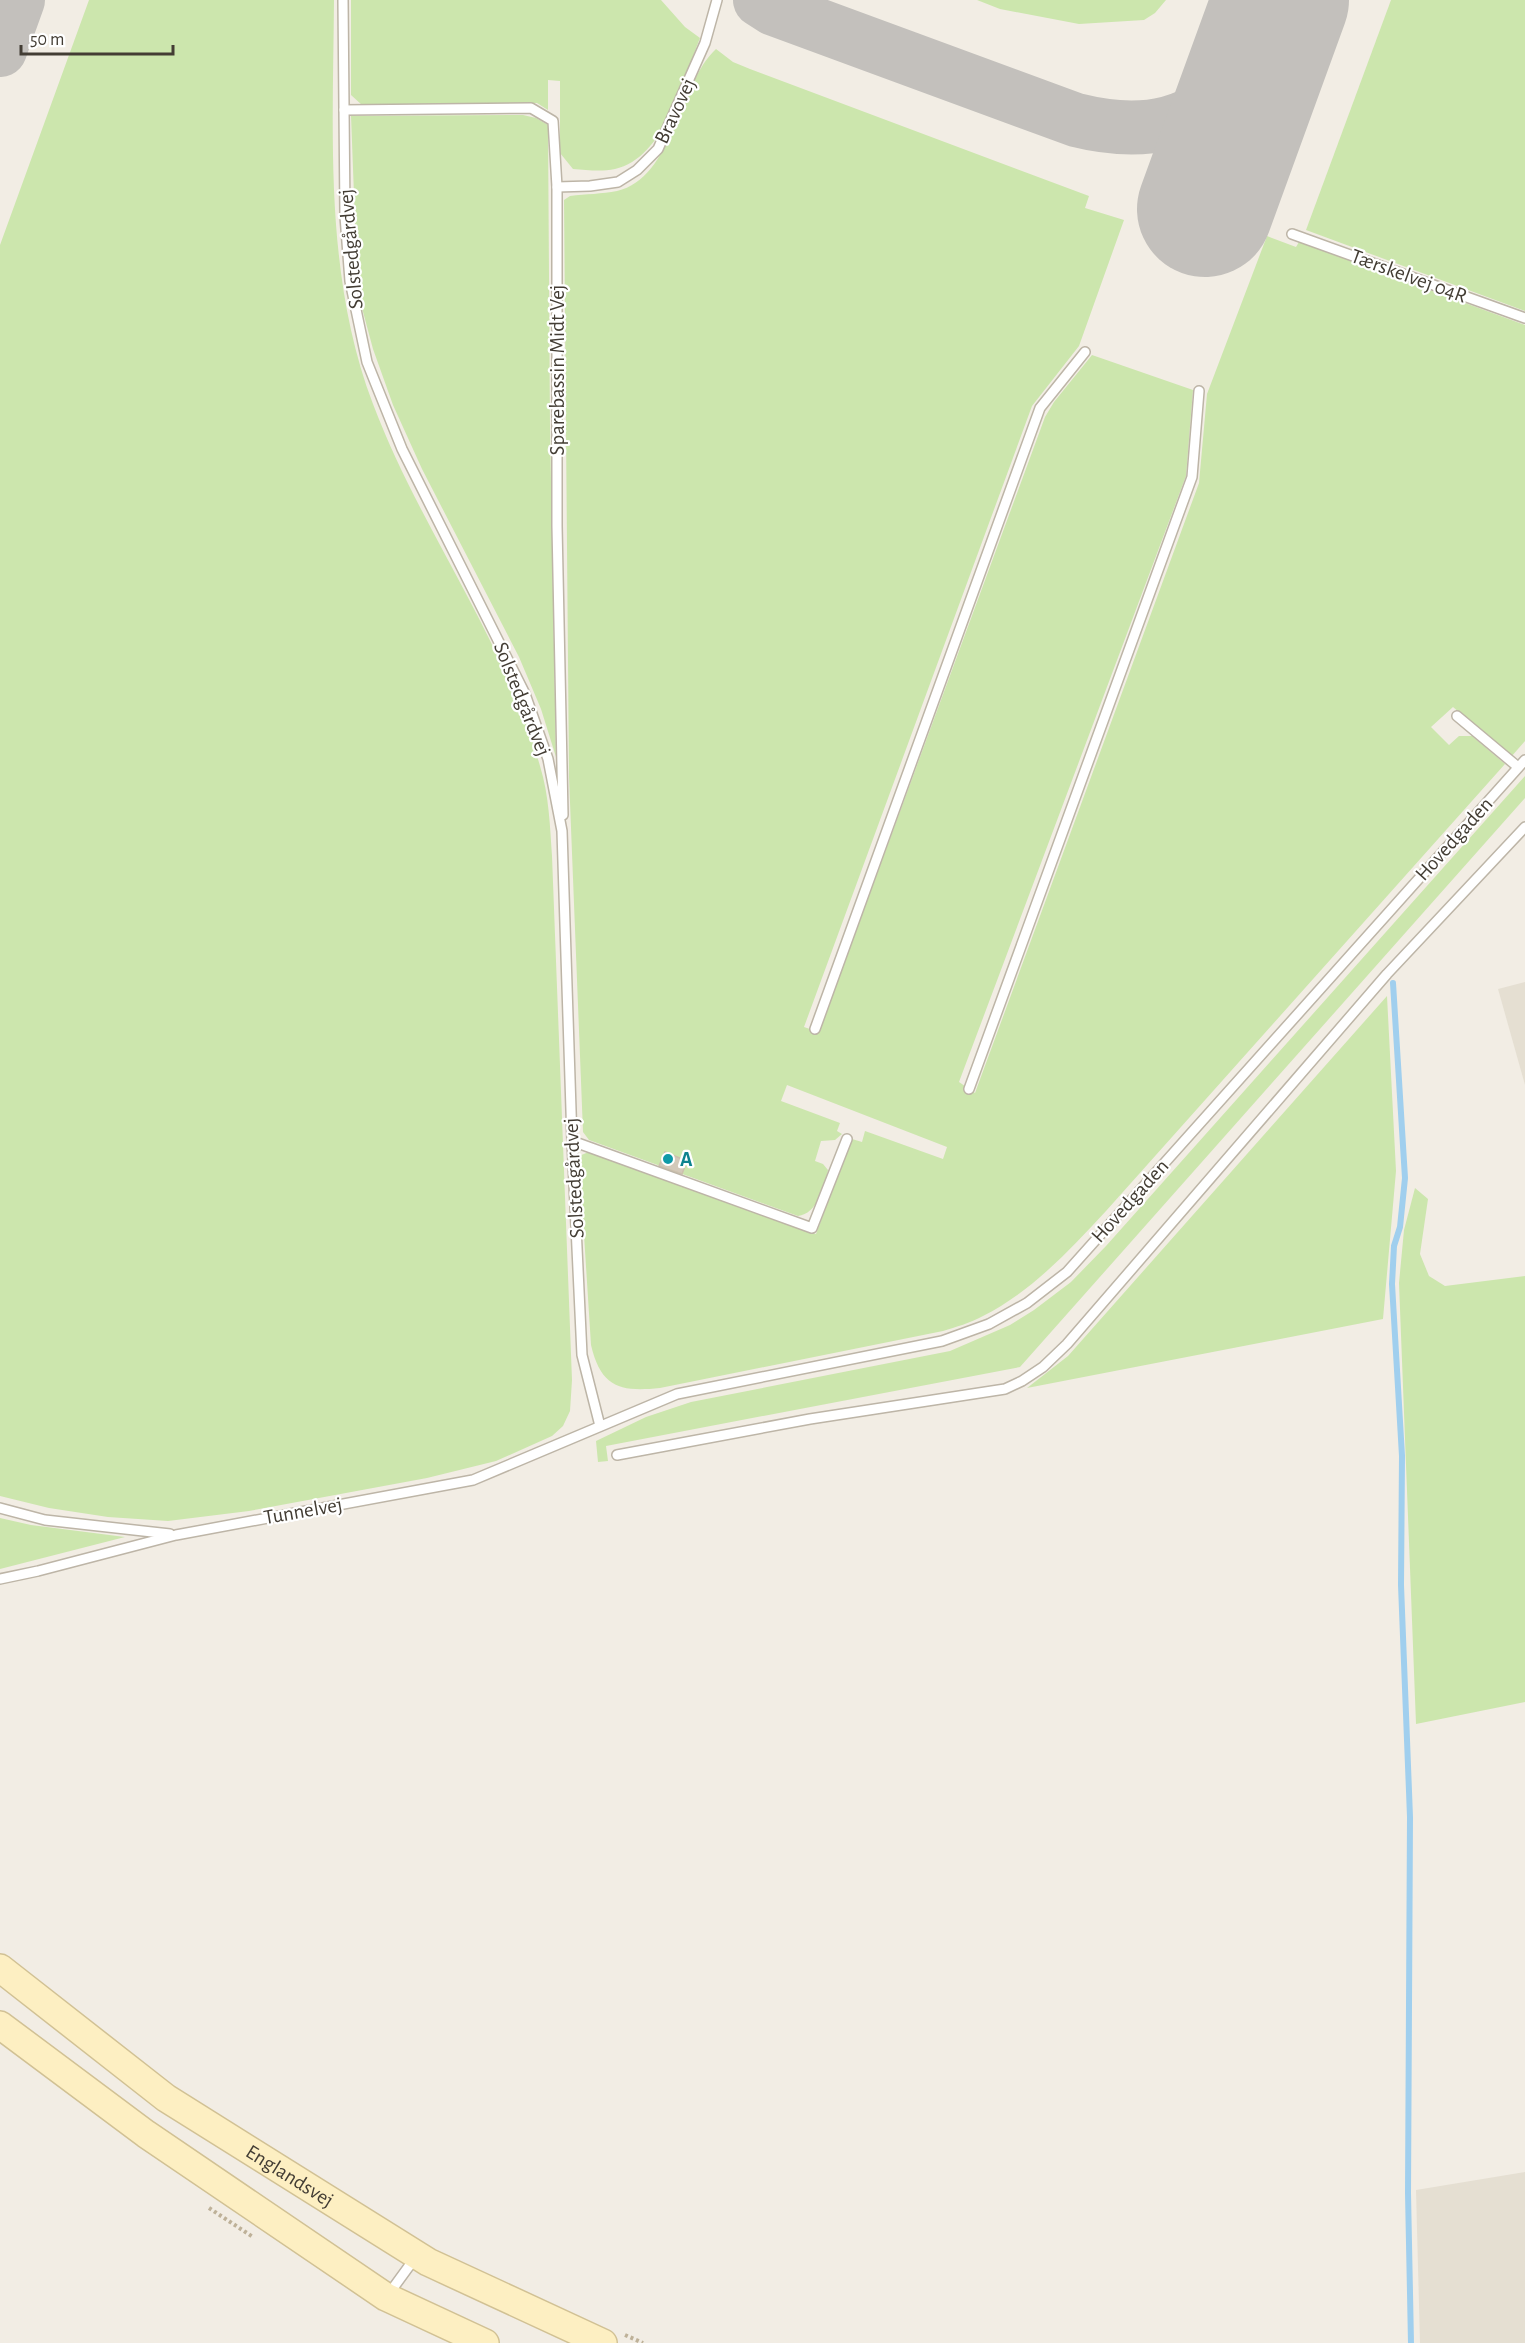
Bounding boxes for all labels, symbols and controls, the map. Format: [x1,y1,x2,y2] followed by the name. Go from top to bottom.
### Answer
[21,18,172,56] scale bar
[30,31,64,49] text: 50 m
[651,75,699,147] street label: Bravovej
[335,188,367,310] street label: Solstedgårdvej
[1348,245,1470,307] street label: Tærskelvej 04R
[547,285,568,455] street label: Sparebassin Midt Vej
[490,639,554,759] street label: Solstedgårdvej
[1411,793,1497,885] street label: Hovedgaden
[560,1117,588,1239] street label: Solstedgårdvej
[680,1149,693,1170] place label: A
[661,1152,675,1166] marker: A
[1087,1155,1173,1247] street label: Hovedgaden
[262,1494,344,1528] street label: Tunnelvej
[242,2140,337,2211] street label: Englandsvej

